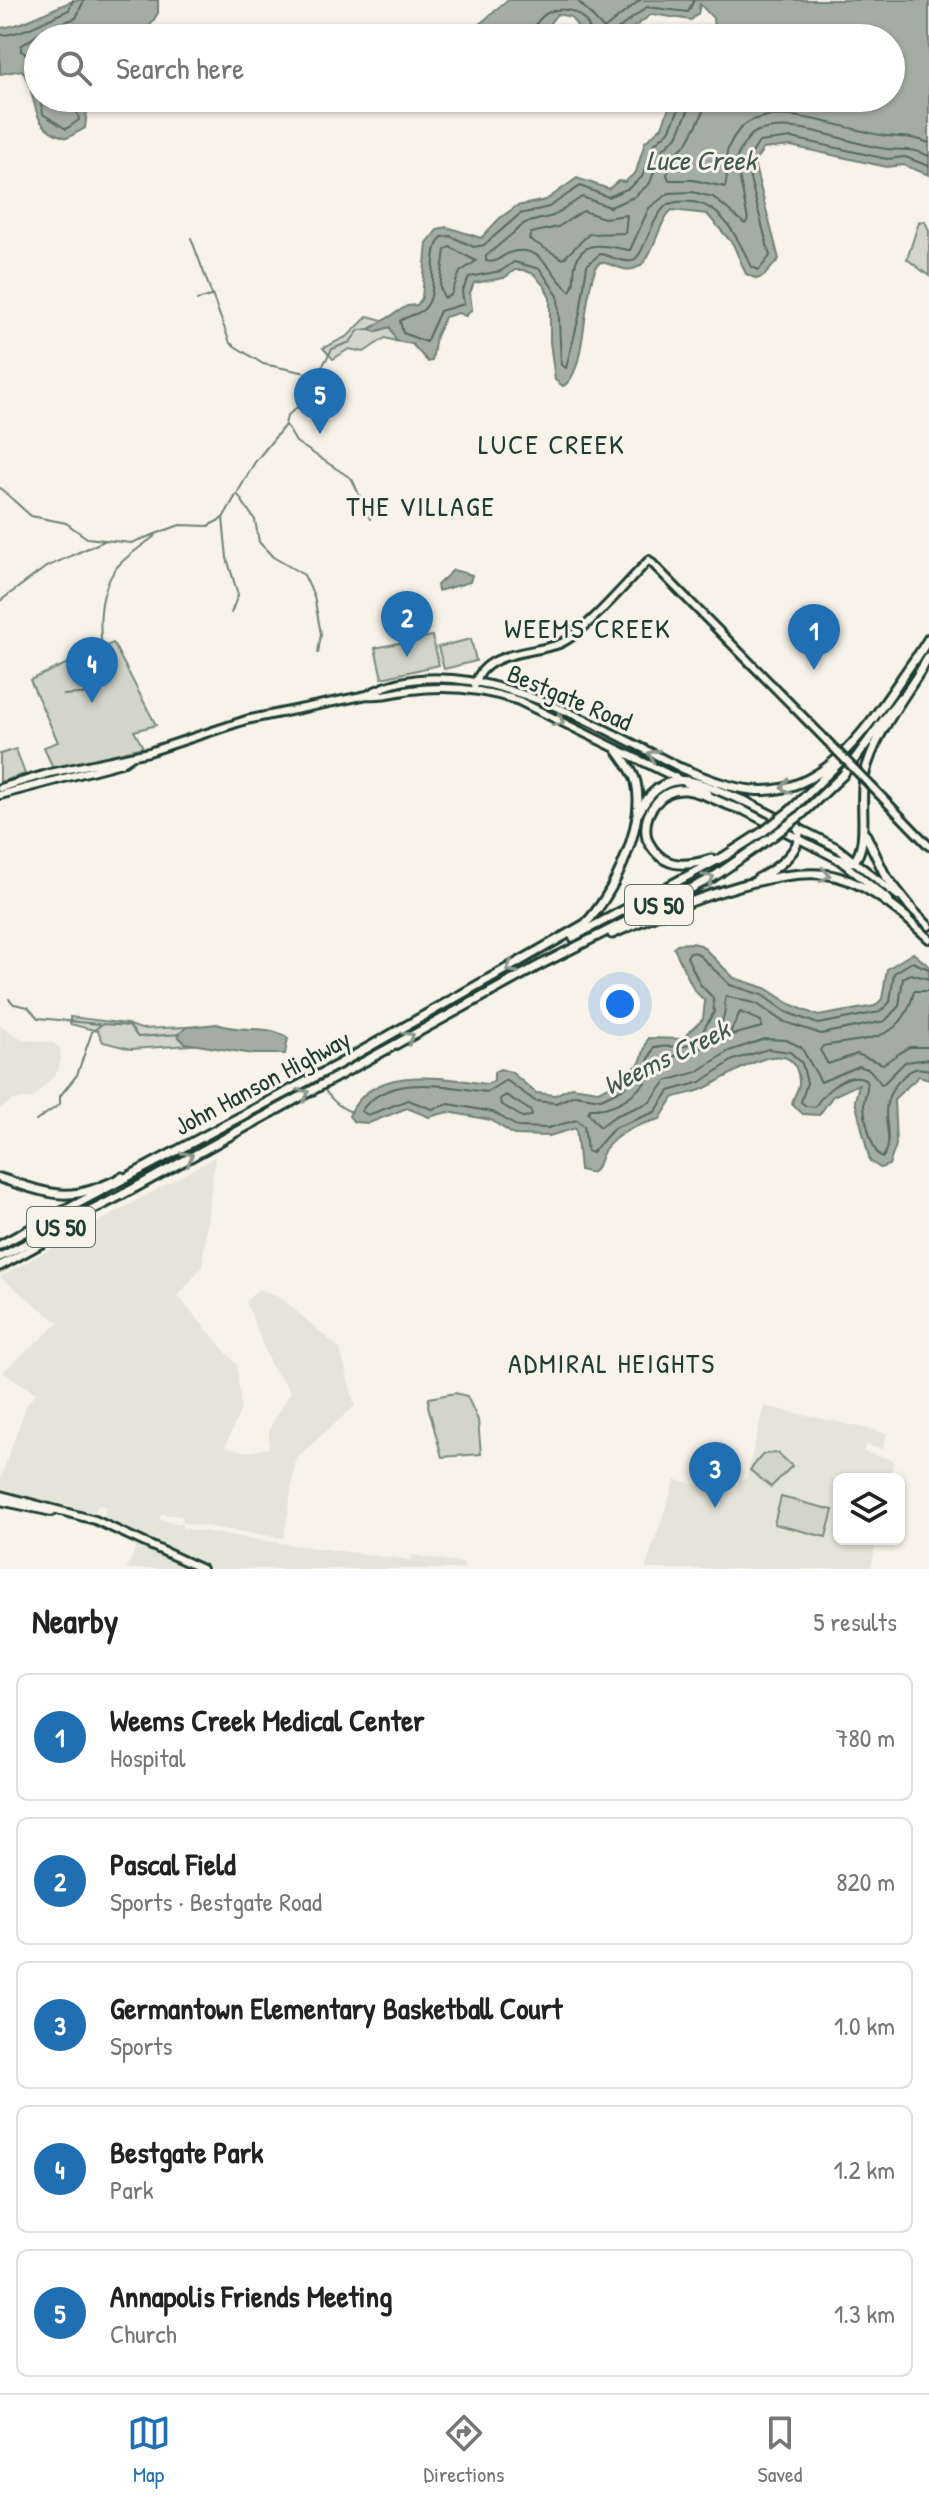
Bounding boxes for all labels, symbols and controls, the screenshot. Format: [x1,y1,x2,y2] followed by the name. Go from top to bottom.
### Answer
[24,24,905,112] search box
[52,46,96,90] icon: search
[116,48,244,88] text: Search here
[646,141,758,179] water label: Luce Creek
[294,368,346,434] pin: 5
[478,425,626,463] district label: LUCE CREEK
[346,487,496,525] district label: THE VILLAGE
[381,591,433,657] pin: 2
[788,604,840,670] pin: 1
[504,609,672,647] district label: WEEMS CREEK
[66,637,118,703] pin: 4
[502,655,638,739] street label: Bestgate Road
[551,712,566,727] one-way arrow
[646,749,661,765] one-way arrow
[780,778,794,795] one-way arrow
[818,866,831,883] one-way arrow
[700,873,715,889] one-way arrow
[625,885,693,925] road number: US 50
[505,959,519,974] one-way arrow
[600,984,640,1024] your location
[597,1009,738,1104] water label: Weems Creek
[168,1021,356,1143] street label: John Hanson Highway
[400,1031,415,1046] one-way arrow
[296,1088,311,1103] one-way arrow
[179,1151,194,1167] one-way arrow
[27,1207,95,1247] road number: US 50
[508,1344,716,1382] district label: ADMIRAL HEIGHTS
[689,1442,741,1508] pin: 3
[833,1473,905,1545] map controls
[833,1473,905,1545] button: layers
[32,1598,118,1644] text: Nearby
[813,1604,897,1639] text: 5 results
[110,1700,425,1740] text: Weems Creek Medical Center
[55,1720,65,1755] text: 1
[836,1720,895,1755] text: 780 m
[110,1740,186,1775] text: Hospital
[110,1844,236,1884] text: Pascal Field
[54,1864,66,1899] text: 2
[836,1864,895,1899] text: 820 m
[110,1884,322,1919] text: Sports · Bestgate Road
[110,1988,562,2028] text: Germantown Elementary Basketball Court
[54,2008,66,2043] text: 3
[834,2008,895,2043] text: 1.0 km
[110,2028,173,2063] text: Sports
[110,2132,263,2172] text: Bestgate Park
[55,2152,65,2187] text: 4
[833,2152,895,2187] text: 1.2 km
[110,2172,154,2207] text: Park
[110,2276,392,2316] text: Annapolis Friends Meeting
[55,2296,66,2331] text: 5
[834,2296,895,2331] text: 1.3 km
[110,2316,177,2351] text: Church
[127,2411,171,2489] tab: Map
[424,2411,505,2489] tab: Directions
[758,2411,802,2489] tab: Saved

